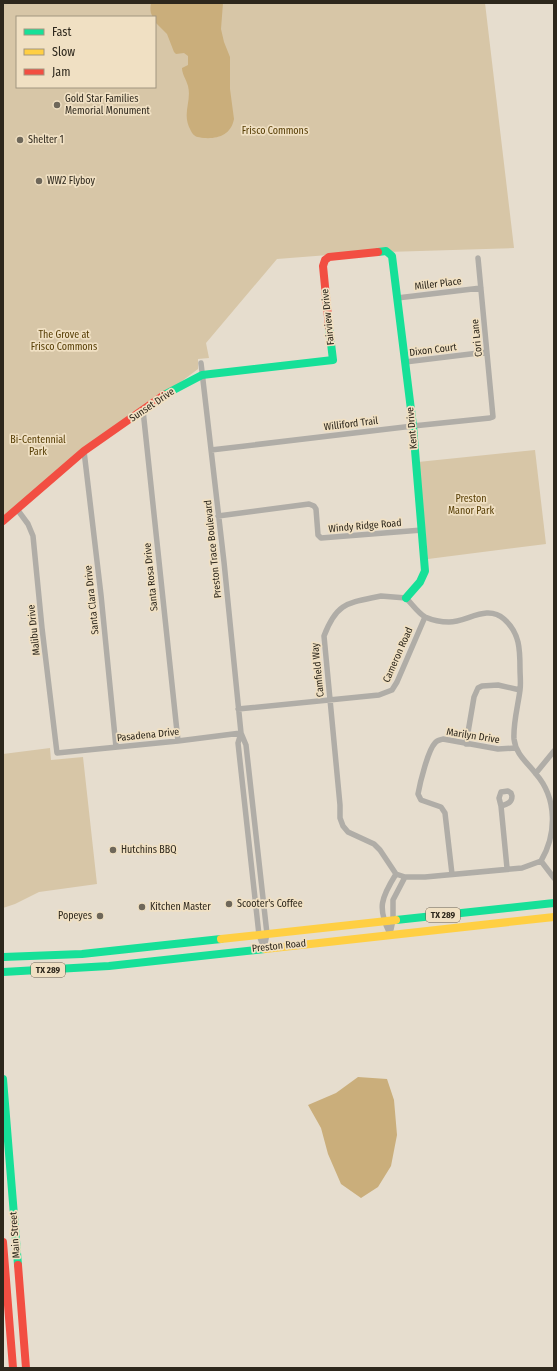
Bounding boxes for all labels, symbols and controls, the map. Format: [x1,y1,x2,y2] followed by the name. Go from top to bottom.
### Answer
[16,16,156,88] legend
[52,25,71,39] text: Fast
[52,45,75,59] text: Slow
[52,65,70,79] text: Jam
[65,93,151,117] place label: Gold Star Families Memorial Monument
[52,100,62,110] marker: Gold Star Families Memorial Monument
[242,125,308,137] park label: Frisco Commons
[28,134,64,146] place label: Shelter 1
[15,135,25,145] marker: Shelter 1
[47,175,96,187] place label: WW2 Flyboy
[34,176,44,186] marker: WW2 Flyboy
[414,275,462,293] street label: Miller Place
[319,288,337,346] street label: Fairview Drive
[469,318,485,358] street label: Cori Lane
[31,329,97,353] park label: The Grove at Frisco Commons
[409,341,458,359] street label: Dixon Court
[127,386,177,424] street label: Sunset Drive
[404,406,420,450] street label: Kent Drive
[323,415,379,433] street label: Williford Trail
[10,434,66,458] park label: Bi-Centennial Park
[448,493,494,517] park label: Preston Manor Park
[202,499,224,599] street label: Preston Trace Boulevard
[328,517,402,535] street label: Windy Ridge Road
[141,542,161,612] street label: Santa Rosa Drive
[82,565,102,635] street label: Santa Clara Drive
[25,604,43,656] street label: Malibu Drive
[380,625,416,685] street label: Cameron Road
[309,642,327,698] street label: Camfield Way
[116,726,180,744] street label: Pasadena Drive
[445,726,501,746] street label: Marilyn Drive
[121,844,177,856] place label: Hutchins BBQ
[108,845,118,855] marker: Hutchins BBQ
[237,898,303,910] place label: Scooter's Coffee
[224,899,234,909] marker: Scooter's Coffee
[150,901,211,913] place label: Kitchen Master
[137,902,147,912] marker: Kitchen Master
[426,908,460,922] road number: TX 289
[58,910,92,922] place label: Popeyes
[95,911,105,921] marker: Popeyes
[251,937,307,955] street label: Preston Road
[31,963,65,977] road number: TX 289
[7,1211,23,1259] street label: Main Street

